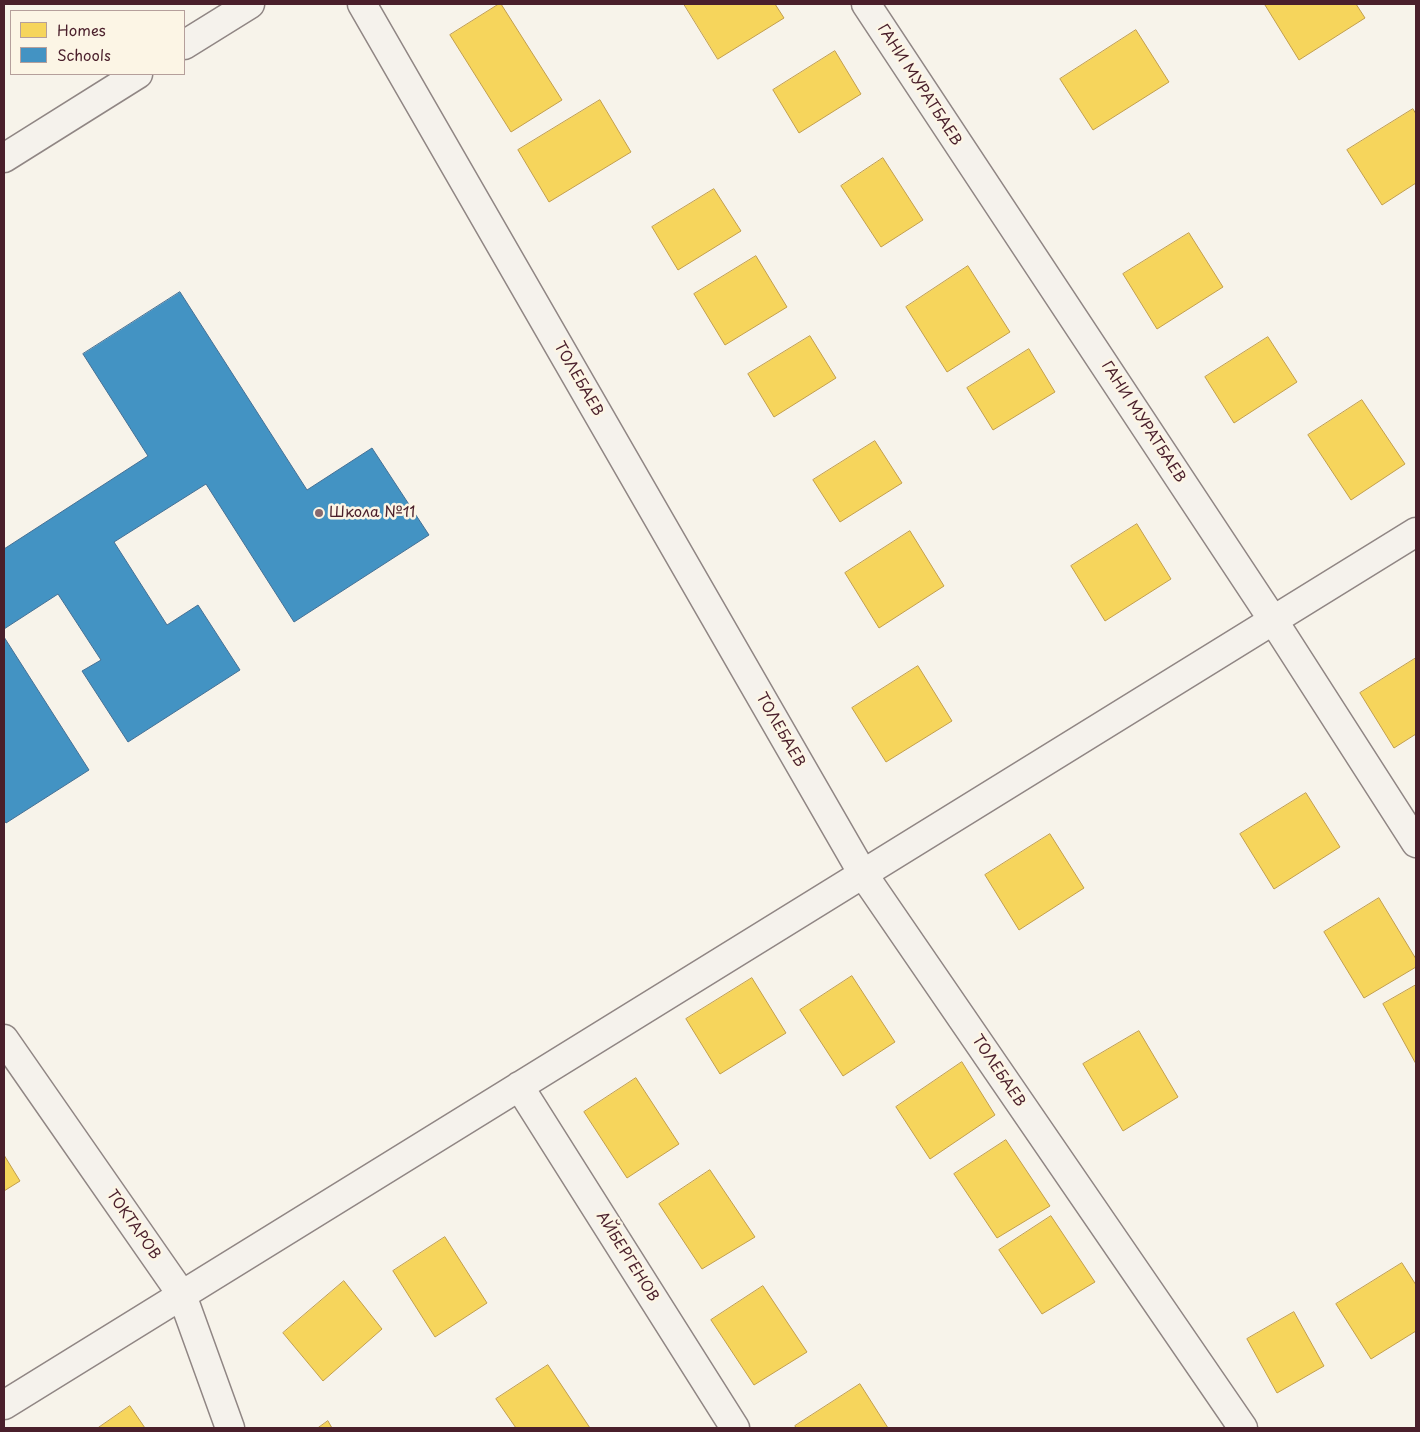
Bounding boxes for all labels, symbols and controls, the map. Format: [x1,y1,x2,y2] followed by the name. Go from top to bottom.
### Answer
[10,10,185,75] legend
[57,18,106,41] text: Homes
[873,21,965,149] street label: ГАНИ МУРАТБАЕВ
[57,43,111,66] text: Schools
[549,339,607,419] street label: ТОЛЕБАЕВ
[1097,358,1189,486] street label: ГАНИ МУРАТБАЕВ
[329,504,415,522] place label: Школа №11
[313,507,325,519] marker: Школа №11
[751,690,809,770] street label: ТОЛЕБАЕВ
[967,1032,1029,1110] street label: ТОЛЕБАЕВ
[102,1187,164,1263] street label: ТОКТАРОВ
[592,1209,662,1305] street label: АЙБЕРГЕНОВ

